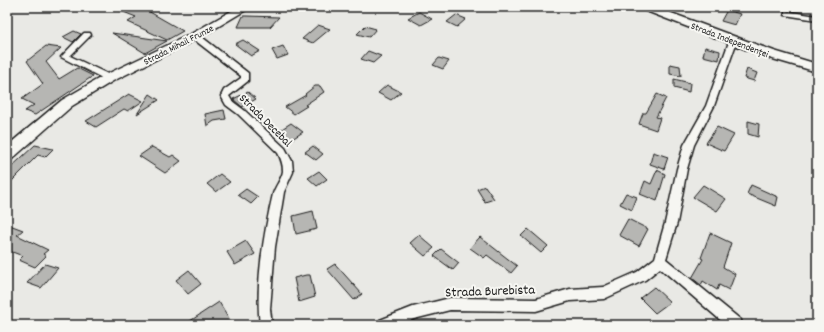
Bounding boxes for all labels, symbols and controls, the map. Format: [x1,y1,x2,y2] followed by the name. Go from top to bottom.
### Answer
[688,20,770,62] street label: Strada Independenței
[141,22,217,69] street label: Strada Mihail Frunze
[235,91,295,152] street label: Strada Decebal
[445,280,536,304] street label: Strada Burebista

